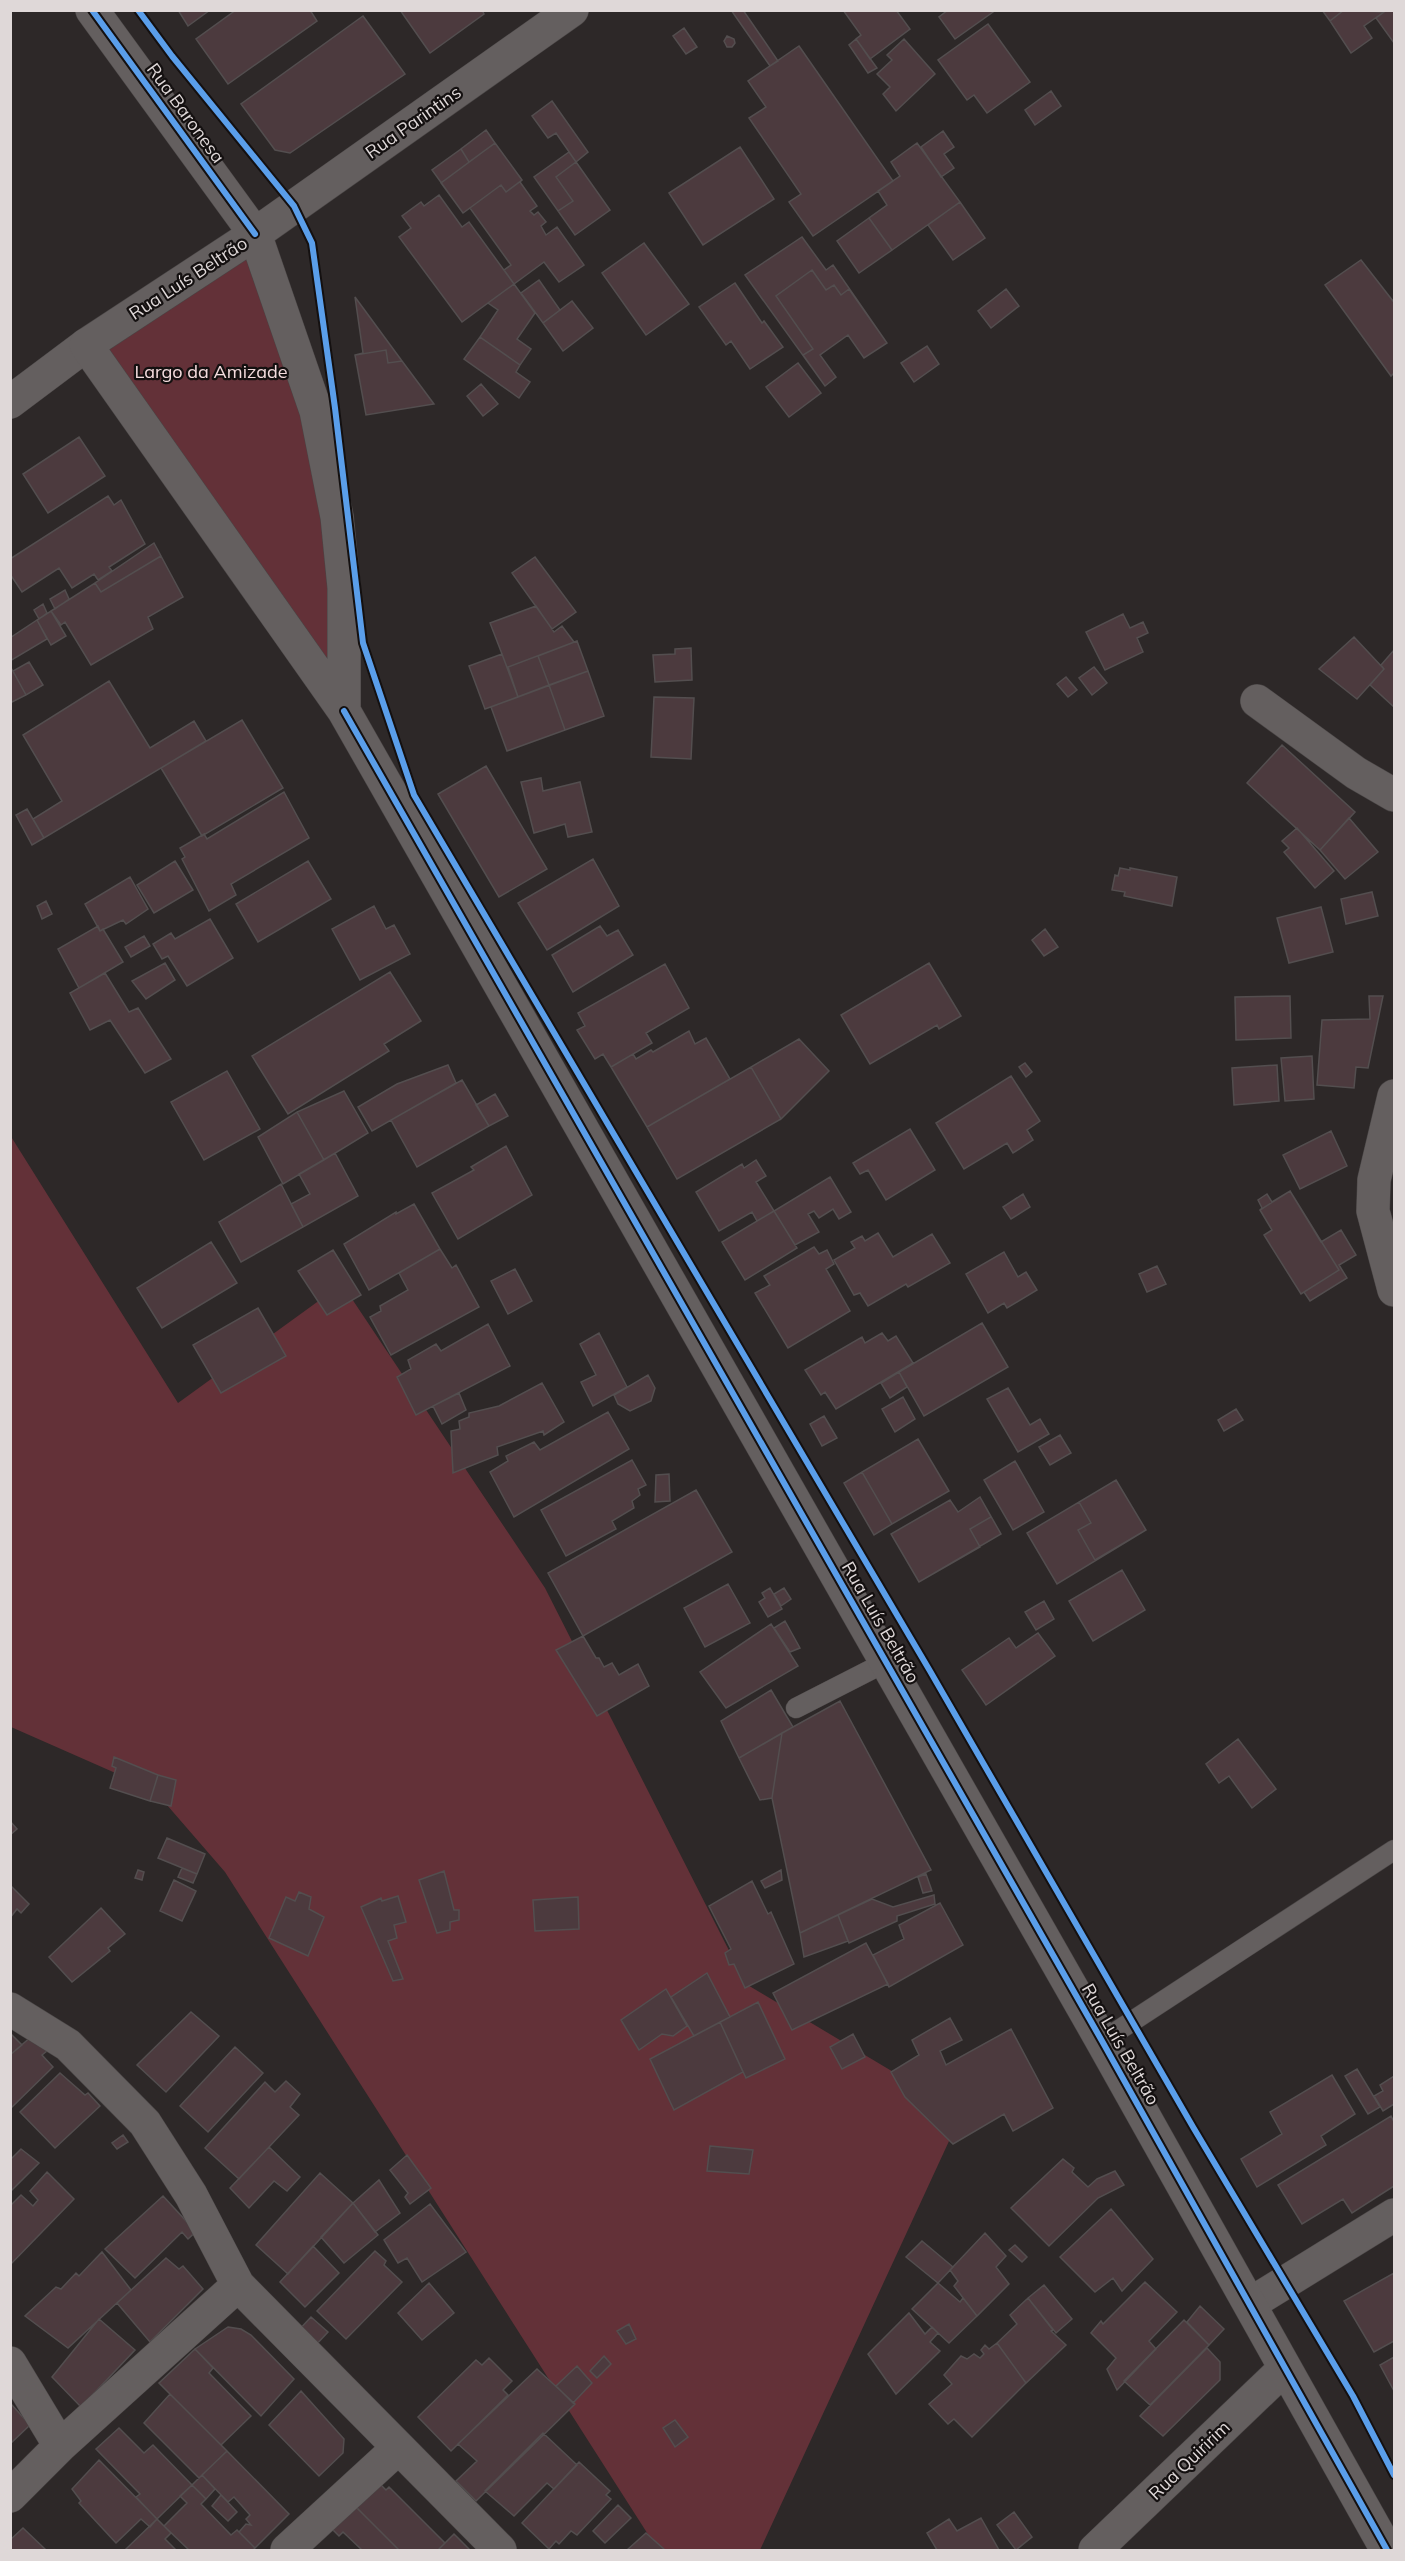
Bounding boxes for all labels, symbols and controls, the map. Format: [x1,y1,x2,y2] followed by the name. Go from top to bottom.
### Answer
[142,58,230,168] street label: Rua Baronesa
[361,80,465,164] street label: Rua Parintins
[124,231,252,325] street label: Rua Luís Beltrão
[134,360,288,383] park label: Largo da Amizade
[837,1557,925,1687] street label: Rua Luís Beltrão
[1077,1979,1165,2109] street label: Rua Luís Beltrão
[1143,2415,1235,2505] street label: Rua Quiririm

